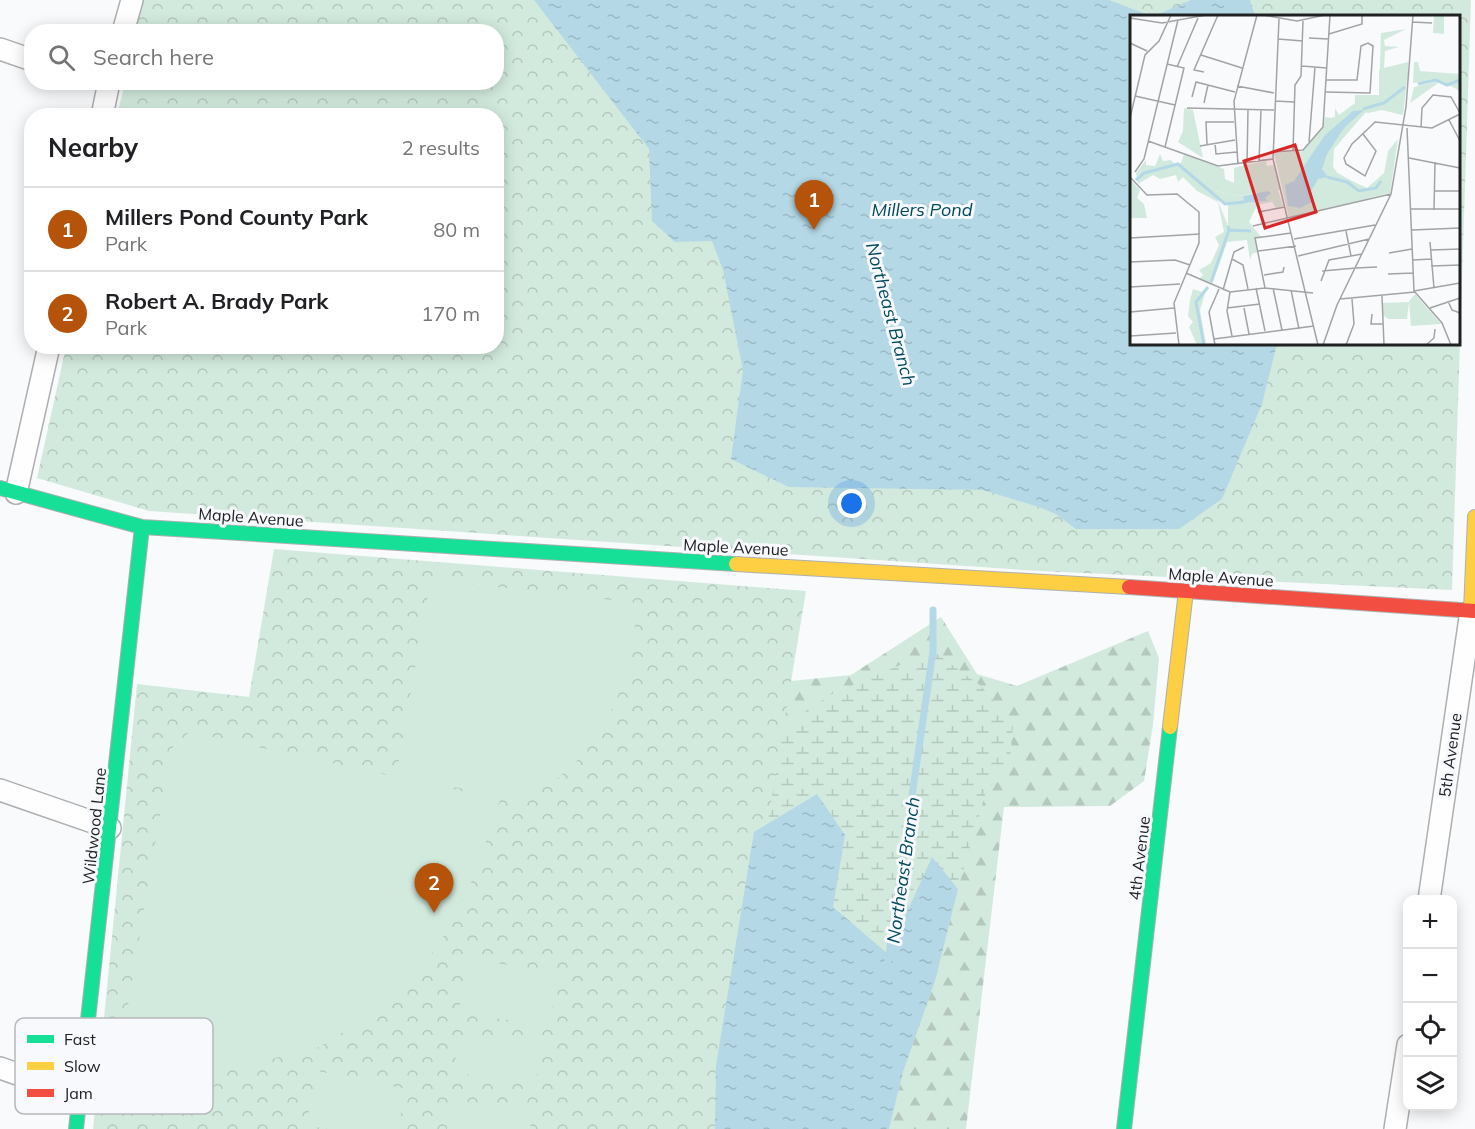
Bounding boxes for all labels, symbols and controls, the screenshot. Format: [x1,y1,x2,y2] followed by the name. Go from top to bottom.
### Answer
[1130,15,1460,345] inset map
[24,24,504,90] search box
[45,41,78,74] icon: search
[93,43,214,71] text: Search here
[48,131,138,164] text: Nearby
[402,135,480,160] text: 2 results
[794,180,834,230] pin: 1
[871,198,973,221] water label: Millers Pond
[105,203,368,231] text: Millers Pond County Park
[62,217,74,242] text: 1
[433,217,480,242] text: 80 m
[105,231,147,256] text: Park
[861,240,921,388] water label: Northeast Branch
[105,287,328,315] text: Robert A. Brady Park
[62,301,74,326] text: 2
[421,301,480,326] text: 170 m
[105,315,147,340] text: Park
[837,489,866,518] your location
[198,503,304,531] street label: Maple Avenue
[683,534,789,560] street label: Maple Avenue
[1168,563,1274,591] street label: Maple Avenue
[1434,712,1466,798] street label: 5th Avenue
[78,767,110,885] street label: Wildwood Lane
[881,795,925,945] water label: Northeast Branch
[1124,815,1154,901] street label: 4th Avenue
[414,864,454,913] pin: 2
[1403,895,1457,1111] map controls
[1403,895,1457,949] button: +
[1403,949,1457,1003] button: −
[1403,1003,1457,1057] button: locate
[15,1018,213,1114] legend
[64,1029,96,1049] text: Fast
[64,1056,101,1076] text: Slow
[1403,1057,1457,1111] button: layers
[64,1083,93,1103] text: Jam

